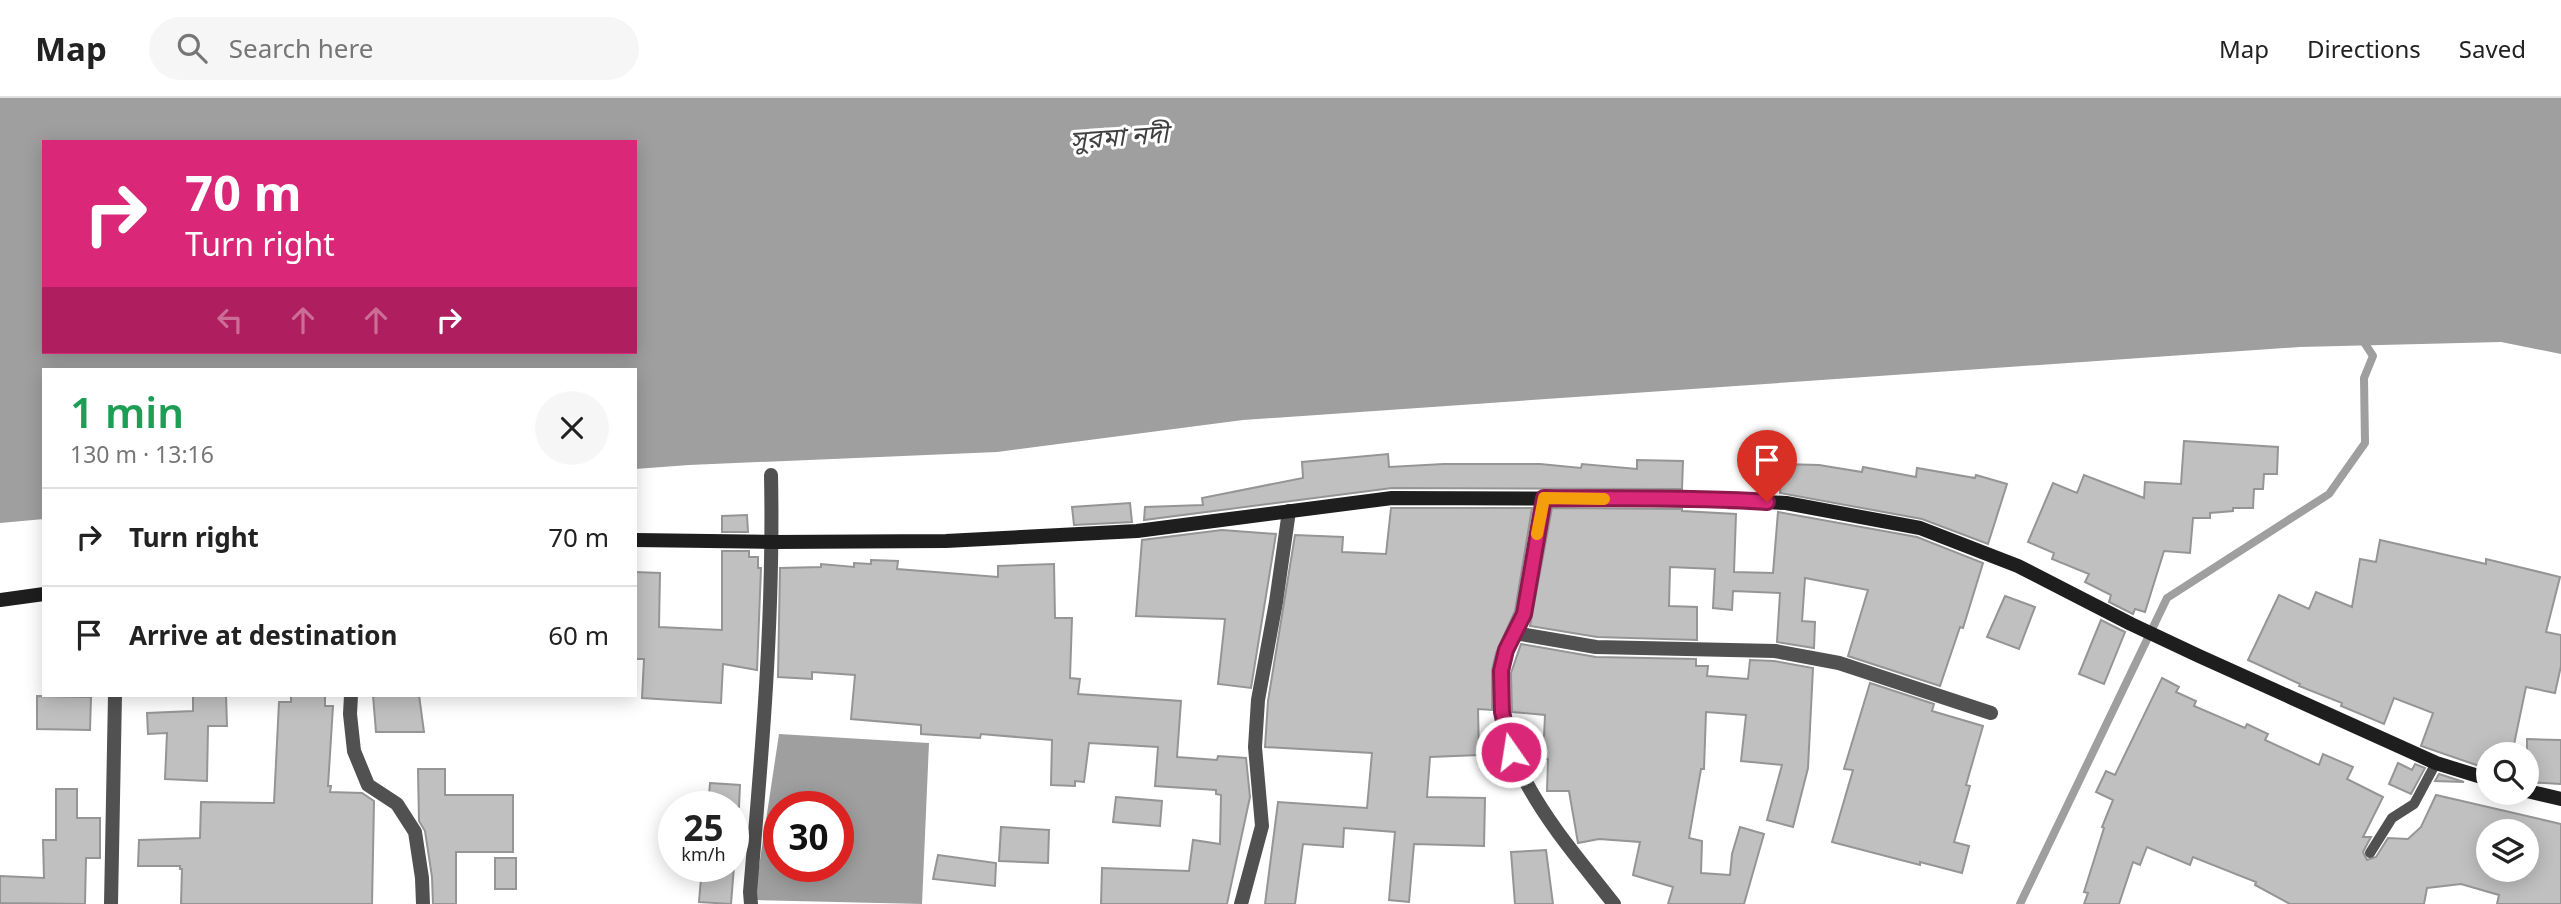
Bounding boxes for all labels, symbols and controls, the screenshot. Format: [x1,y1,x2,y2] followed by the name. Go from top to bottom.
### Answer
[149,17,639,80] search box
[35,26,107,71] text: Map
[173,29,211,67] icon: search
[229,30,373,66] text: Search here
[2219,32,2269,65] text: Map
[2307,32,2421,65] text: Directions
[2459,32,2526,65] text: Saved
[1069,114,1174,157] water label: সুরমা নদী
[185,159,302,225] text: 70 m
[70,168,161,259] icon: right
[185,222,335,265] text: Turn right
[211,301,249,339] icon: left
[284,301,322,339] icon: ahead
[357,301,395,339] icon: ahead
[430,301,468,339] icon: right
[70,383,184,440] text: 1 min
[535,391,609,465] button: close
[1737,430,1797,502] pin
[70,438,214,470] text: 130 m · 13:16
[1748,441,1786,479] icon: arrive
[70,518,108,556] icon: right
[129,519,259,555] text: Turn right
[548,519,609,555] text: 70 m
[70,616,108,654] icon: arrive
[129,617,398,653] text: Arrive at destination
[548,617,609,653] text: 60 m
[1474,715,1548,789] position arrow
[2476,742,2539,882] map controls
[2476,742,2539,805] button: search
[763,791,854,882] speed limit sign: 30
[683,804,724,851] text: 25
[2476,819,2539,882] button: layers
[681,842,726,866] text: km/h

